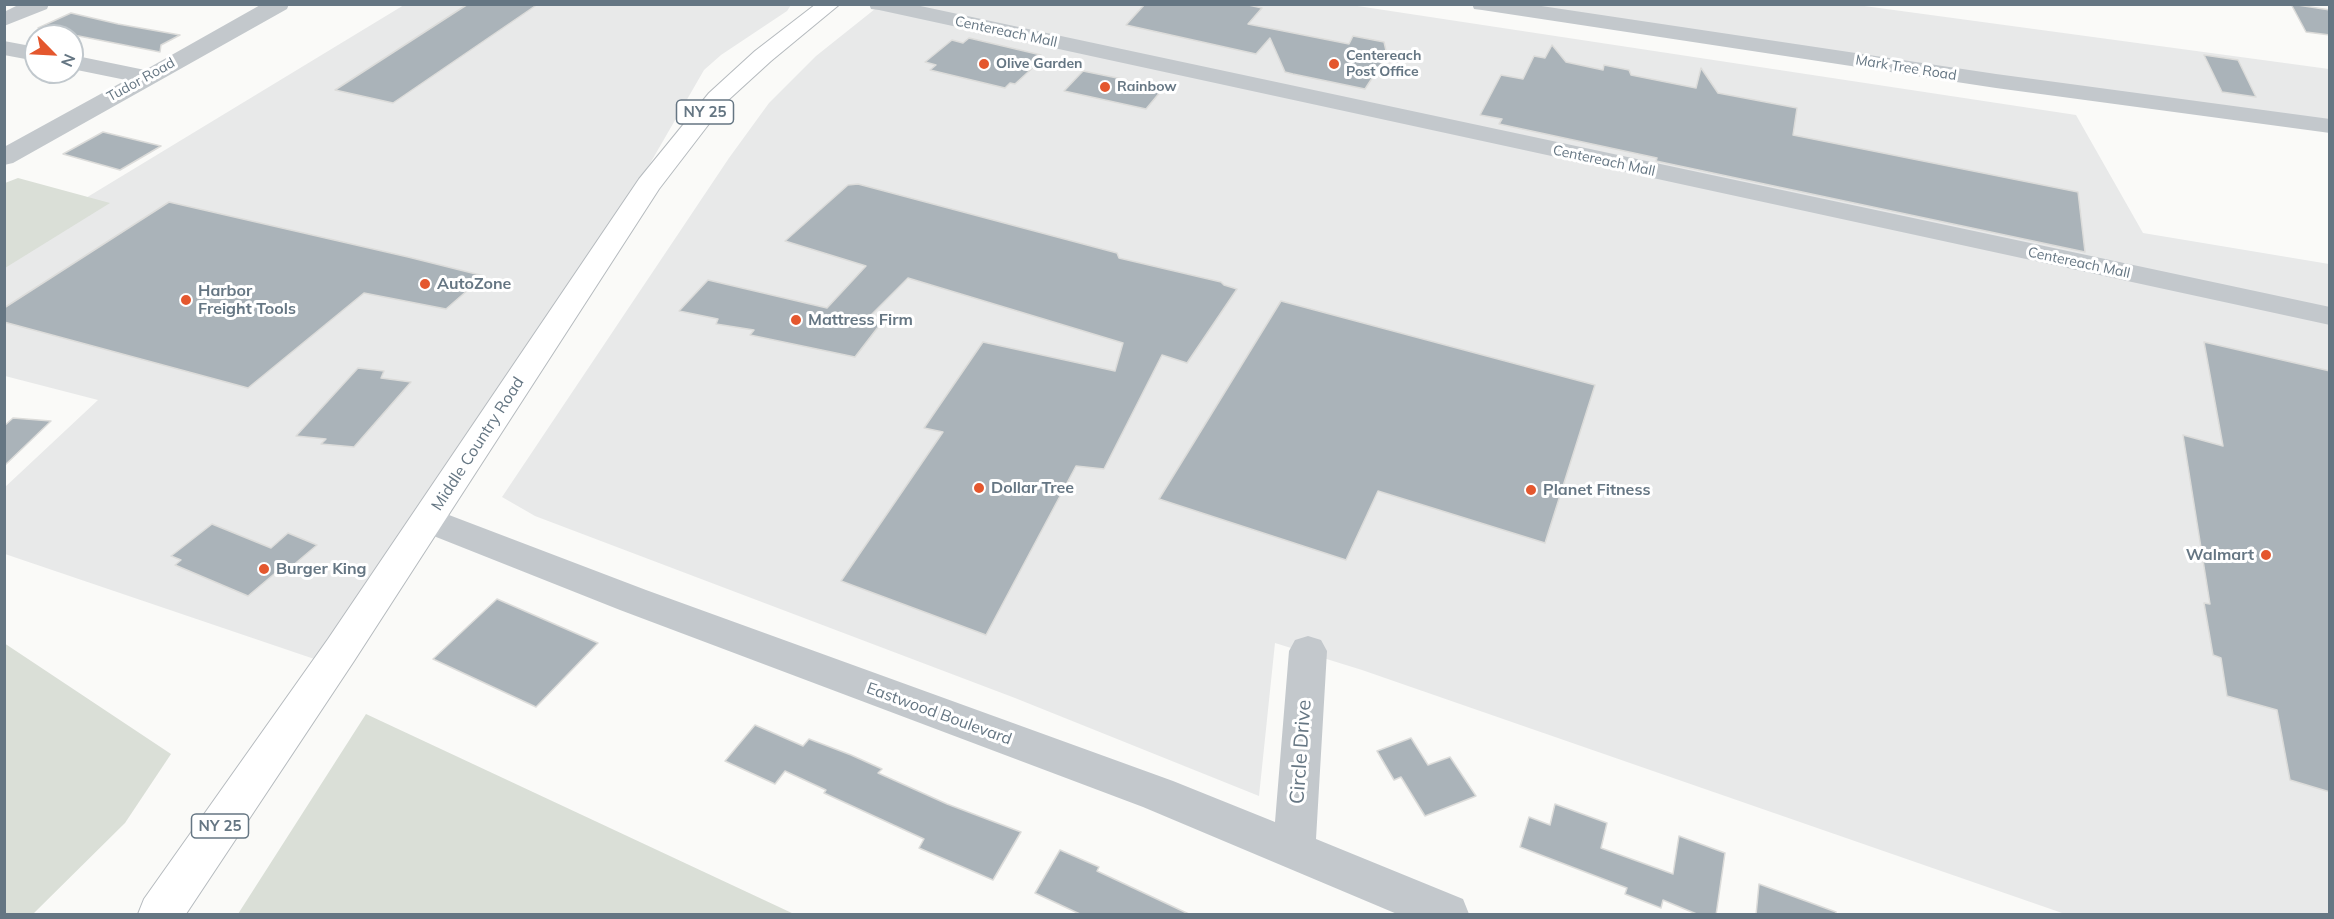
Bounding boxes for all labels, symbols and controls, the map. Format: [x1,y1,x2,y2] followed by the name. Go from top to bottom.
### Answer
[953,13,1059,51] street label: Centereach Mall
[24,24,84,84] north arrow
[1346,48,1421,80] place label: Centereach Post Office
[57,51,80,70] text: N
[1854,52,1958,84] street label: Mark Tree Road
[104,54,178,106] street label: Tudor Road
[996,56,1083,72] place label: Olive Garden
[977,57,991,71] marker: Olive Garden
[1327,57,1341,71] marker: Centereach Post Office
[1117,79,1177,95] place label: Rainbow
[1098,80,1112,94] marker: Rainbow
[676,100,734,124] road number: NY 25
[1551,142,1657,180] street label: Centereach Mall
[2026,244,2132,282] street label: Centereach Mall
[437,274,511,294] place label: AutoZone
[418,277,432,291] marker: AutoZone
[198,281,296,319] place label: Harbor Freight Tools
[179,293,193,307] marker: Harbor Freight Tools
[808,310,913,330] place label: Mattress Firm
[789,313,803,327] marker: Mattress Firm
[428,374,528,514] street label: Middle Country Road
[991,478,1074,498] place label: Dollar Tree
[1543,480,1650,500] place label: Planet Fitness
[972,481,986,495] marker: Dollar Tree
[1524,483,1538,497] marker: Planet Fitness
[2186,545,2254,565] place label: Walmart
[2259,548,2273,562] marker: Walmart
[276,559,367,579] place label: Burger King
[257,562,271,576] marker: Burger King
[864,679,1014,749] street label: Eastwood Boulevard
[1285,699,1317,805] street label: Circle Drive
[192,814,248,838] road number: NY 25

